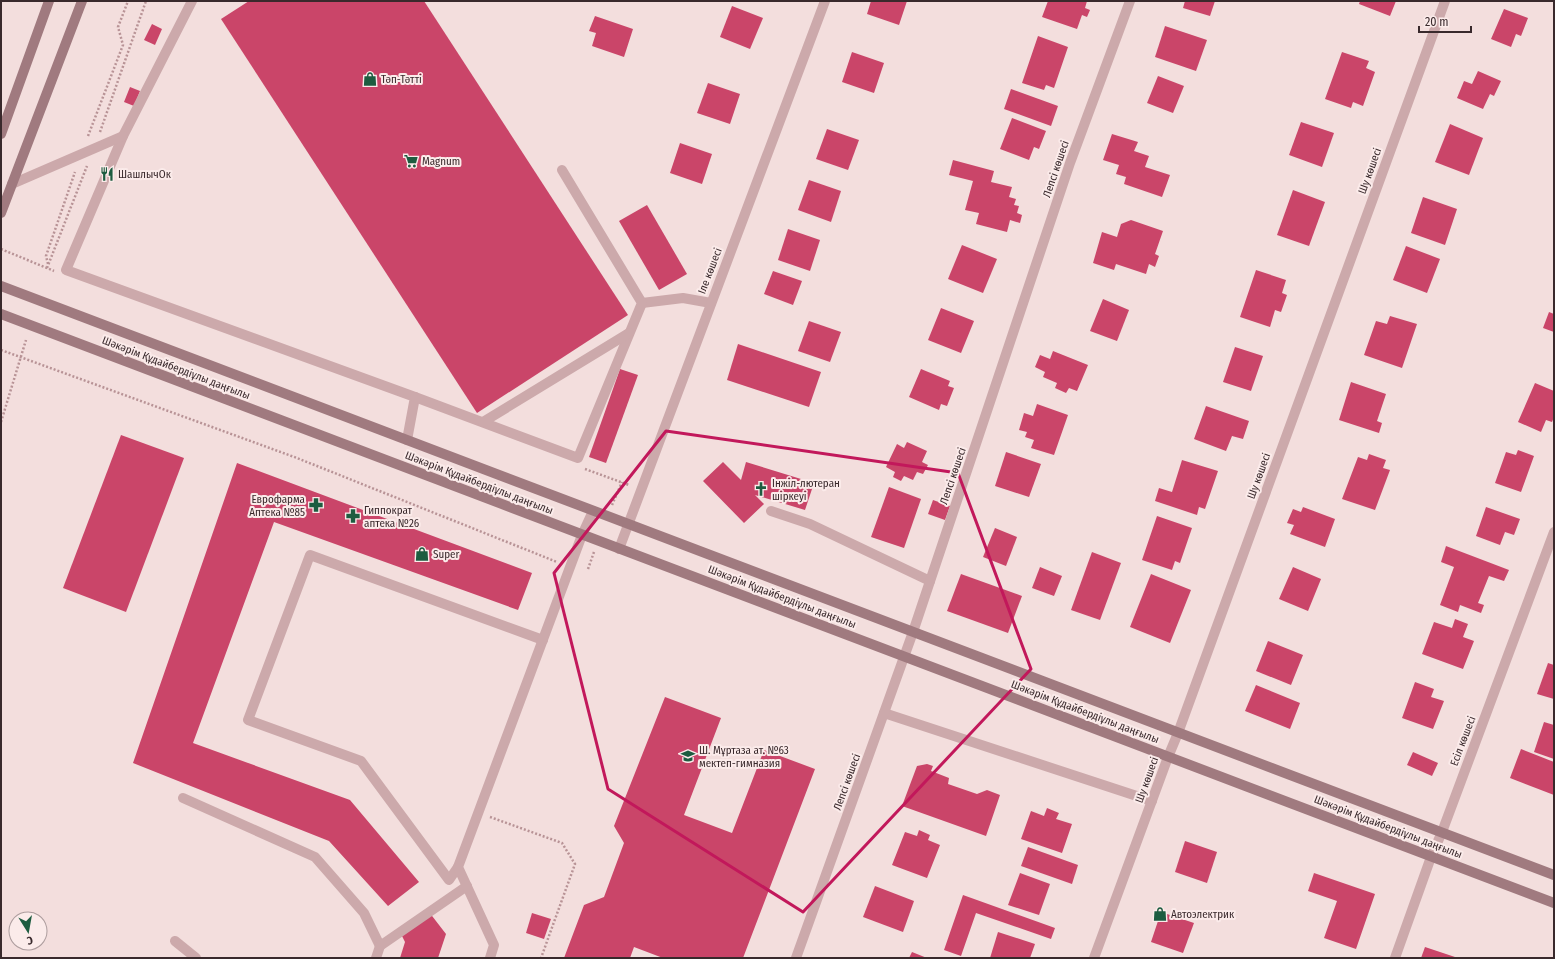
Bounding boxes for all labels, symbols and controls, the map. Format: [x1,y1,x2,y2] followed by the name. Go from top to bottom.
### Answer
[1419,8,1471,34] scale bar
[1425,15,1449,29] text: 20 m
[362,71,378,87] shop icon: Тәп-Тәтті
[381,73,422,86] place label: Тәп-Тәтті
[1040,139,1072,199] street label: Лепсі көшесі
[1356,146,1384,196] street label: Шу көшесі
[403,153,419,169] supermarket icon: Magnum
[422,155,460,168] place label: Magnum
[99,166,115,182] restaurant icon: ШашлычОк
[118,168,172,181] place label: ШашлычОк
[695,246,725,296] street label: Іле көшесі
[100,334,252,402] street label: Шәкәрім Құдайбердіұлы даңғылы
[937,446,969,506] street label: Лепсі көшесі
[403,449,555,517] street label: Шәкәрім Құдайбердіұлы даңғылы
[1245,451,1273,501] street label: Шу көшесі
[772,477,840,503] place label: Інжіл-лютеран шіркеуі
[753,481,769,497] church icon: Інжіл-лютеран шіркеуі
[249,493,305,519] place label: Еврофарма Аптека №85
[308,497,324,513] pharmacy icon: Еврофарма Аптека №85
[364,504,420,530] place label: Гиппократ аптека №26
[345,508,361,524] pharmacy icon: Гиппократ аптека №26
[414,546,430,562] shop icon: Super
[433,548,459,561] place label: Super
[706,563,858,631] street label: Шәкәрім Құдайбердіұлы даңғылы
[1009,678,1161,746] street label: Шәкәрім Құдайбердіұлы даңғылы
[1448,714,1479,768] street label: Есіл көшесі
[699,744,789,770] place label: Ш. Мұртаза ат. №63 мектеп-гимназия
[680,748,696,764] school or university icon: Ш. Мұртаза ат. №63 мектеп-гимназия
[831,752,863,812] street label: Лепсі көшесі
[1133,755,1161,805] street label: Шу көшесі
[1312,793,1464,861] street label: Шәкәрім Құдайбердіұлы даңғылы
[1152,906,1168,922] shop icon: Автоэлектрик
[1171,908,1235,921] place label: Автоэлектрик
[8,911,48,951] north arrow
[26,933,34,947] text: С

